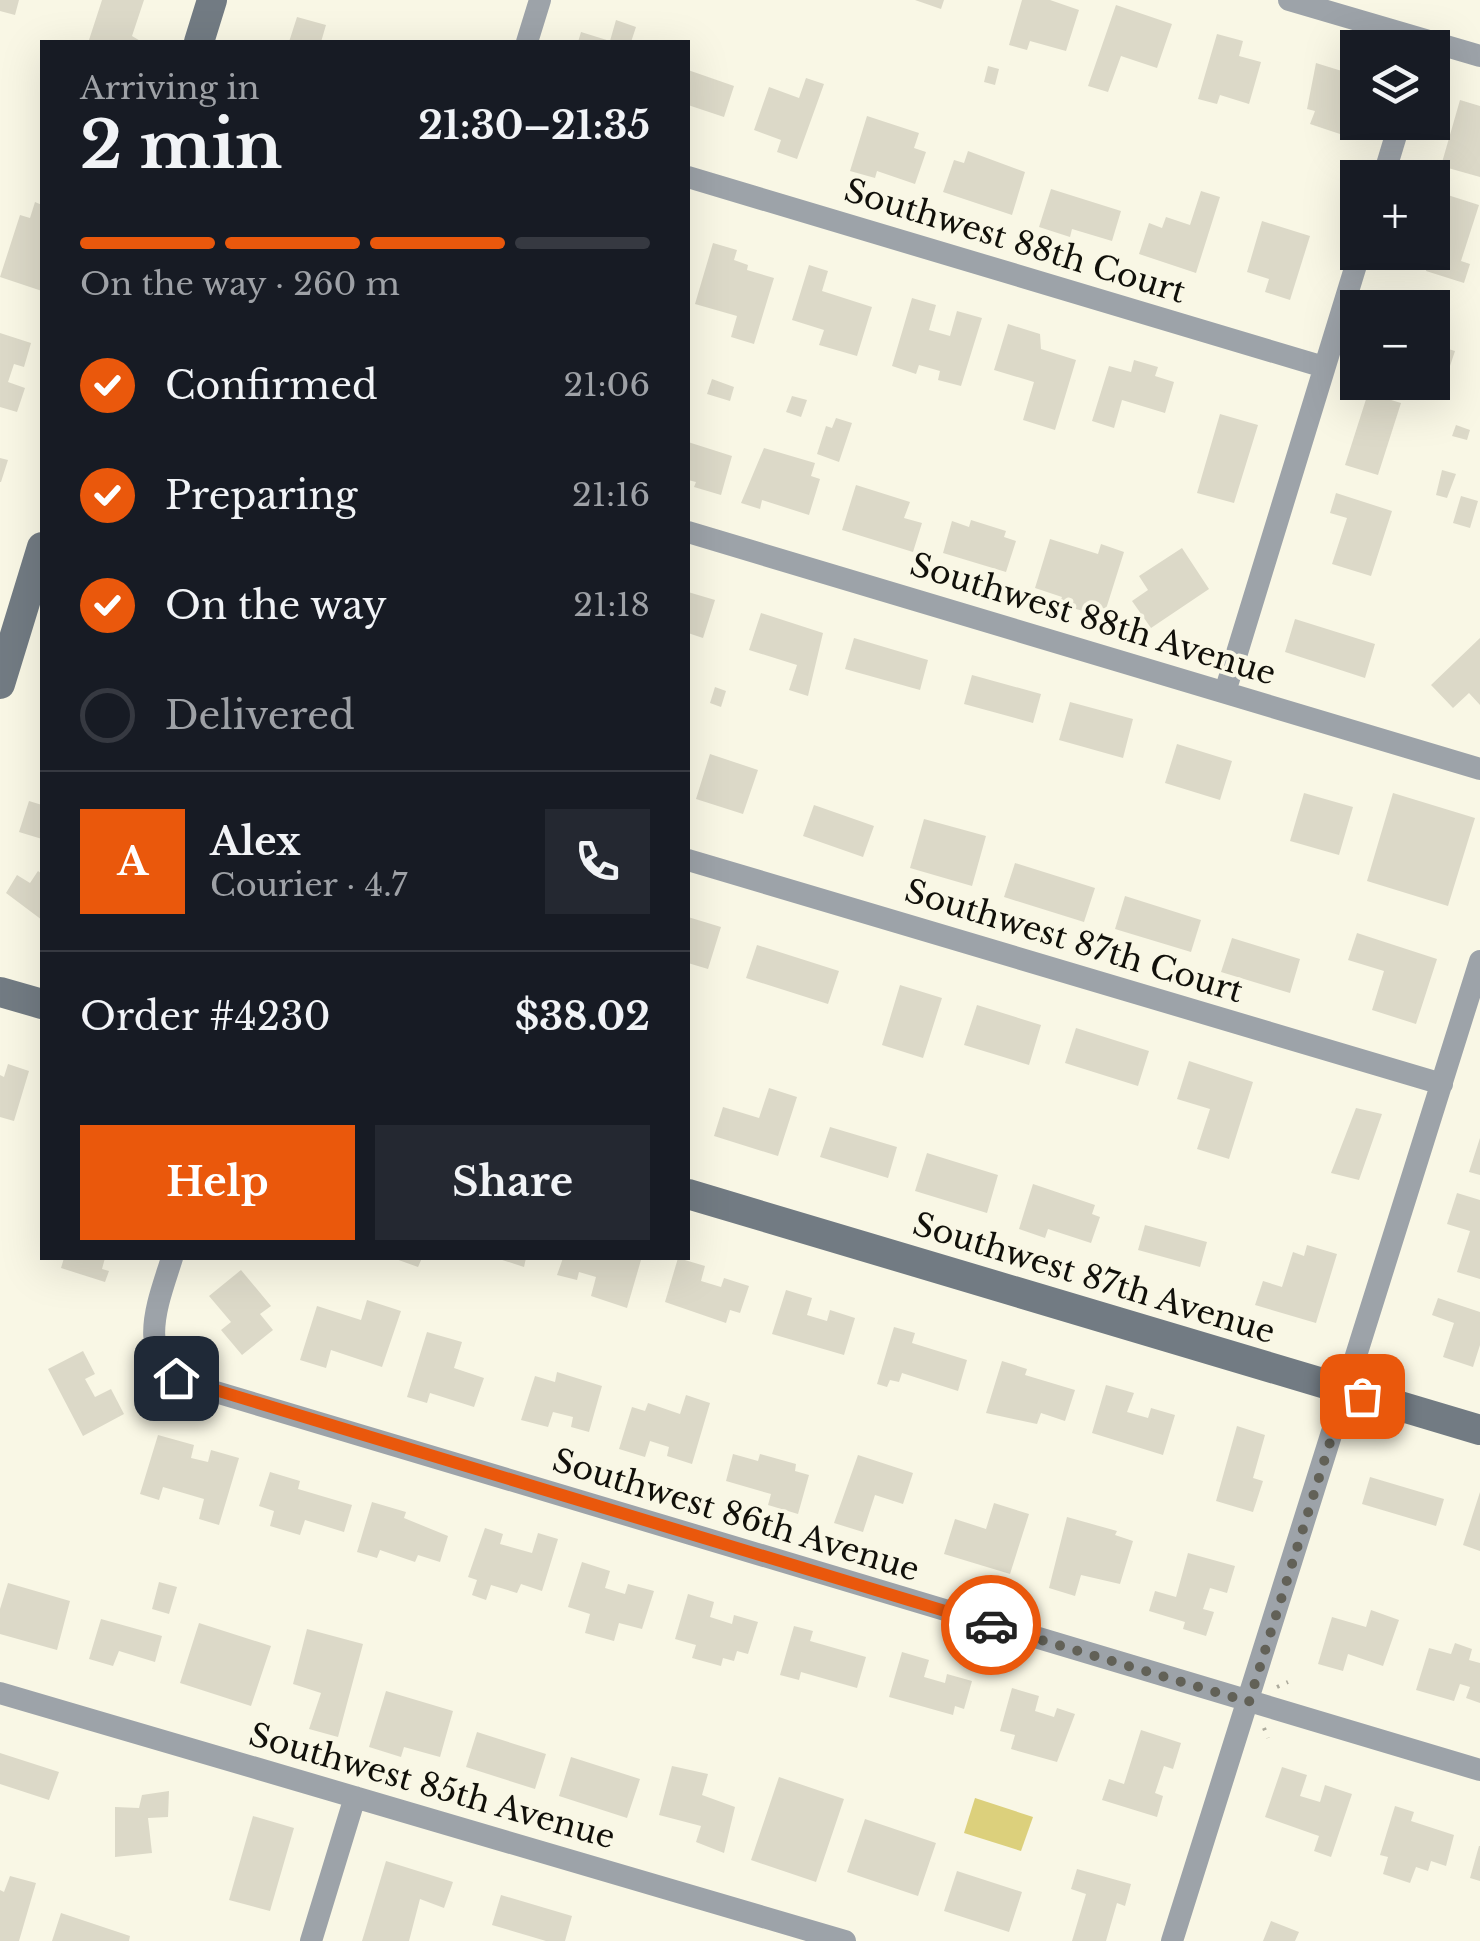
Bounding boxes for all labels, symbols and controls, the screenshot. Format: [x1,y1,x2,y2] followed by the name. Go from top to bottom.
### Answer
[1340,30,1450,400] map controls
[1340,30,1450,140] button: layers
[80,68,259,108] text: Arriving in
[418,102,650,149] text: 21:30–21:35
[80,105,282,186] text: 2 min
[1340,160,1450,270] button: +
[839,170,1191,312] street label: Southwest 88th Court
[80,264,400,304] text: On the way · 260 m
[1340,290,1450,400] button: −
[80,358,135,413] icon: check
[165,362,378,409] text: Confirmed
[563,365,650,405] text: 21:06
[80,468,135,523] icon: check
[165,472,357,519] text: Preparing
[572,475,650,515] text: 21:16
[905,544,1281,694] street label: Southwest 88th Avenue
[80,578,135,633] icon: check
[165,582,387,629] text: On the way
[573,585,650,625] text: 21:18
[165,692,355,739] text: Delivered
[545,809,650,914] button: phone
[210,818,301,865] text: Alex
[117,838,148,885] text: A
[210,865,407,905] text: Courier · 4.7
[900,870,1248,1012] street label: Southwest 87th Court
[80,993,331,1040] text: Order #4230
[515,993,650,1040] text: $38.02
[80,1125,355,1240] button: Help
[375,1125,650,1240] button: Share
[908,1204,1280,1352] street label: Southwest 87th Avenue
[134,1336,219,1421] pin
[149,1351,204,1406] icon: home
[1320,1354,1405,1439] pin
[1335,1369,1390,1424] icon: bag
[548,1440,924,1590] street label: Southwest 86th Avenue
[941,1575,1041,1675] courier
[964,1598,1019,1653] icon: car
[244,1715,620,1857] street label: Southwest 85th Avenue

